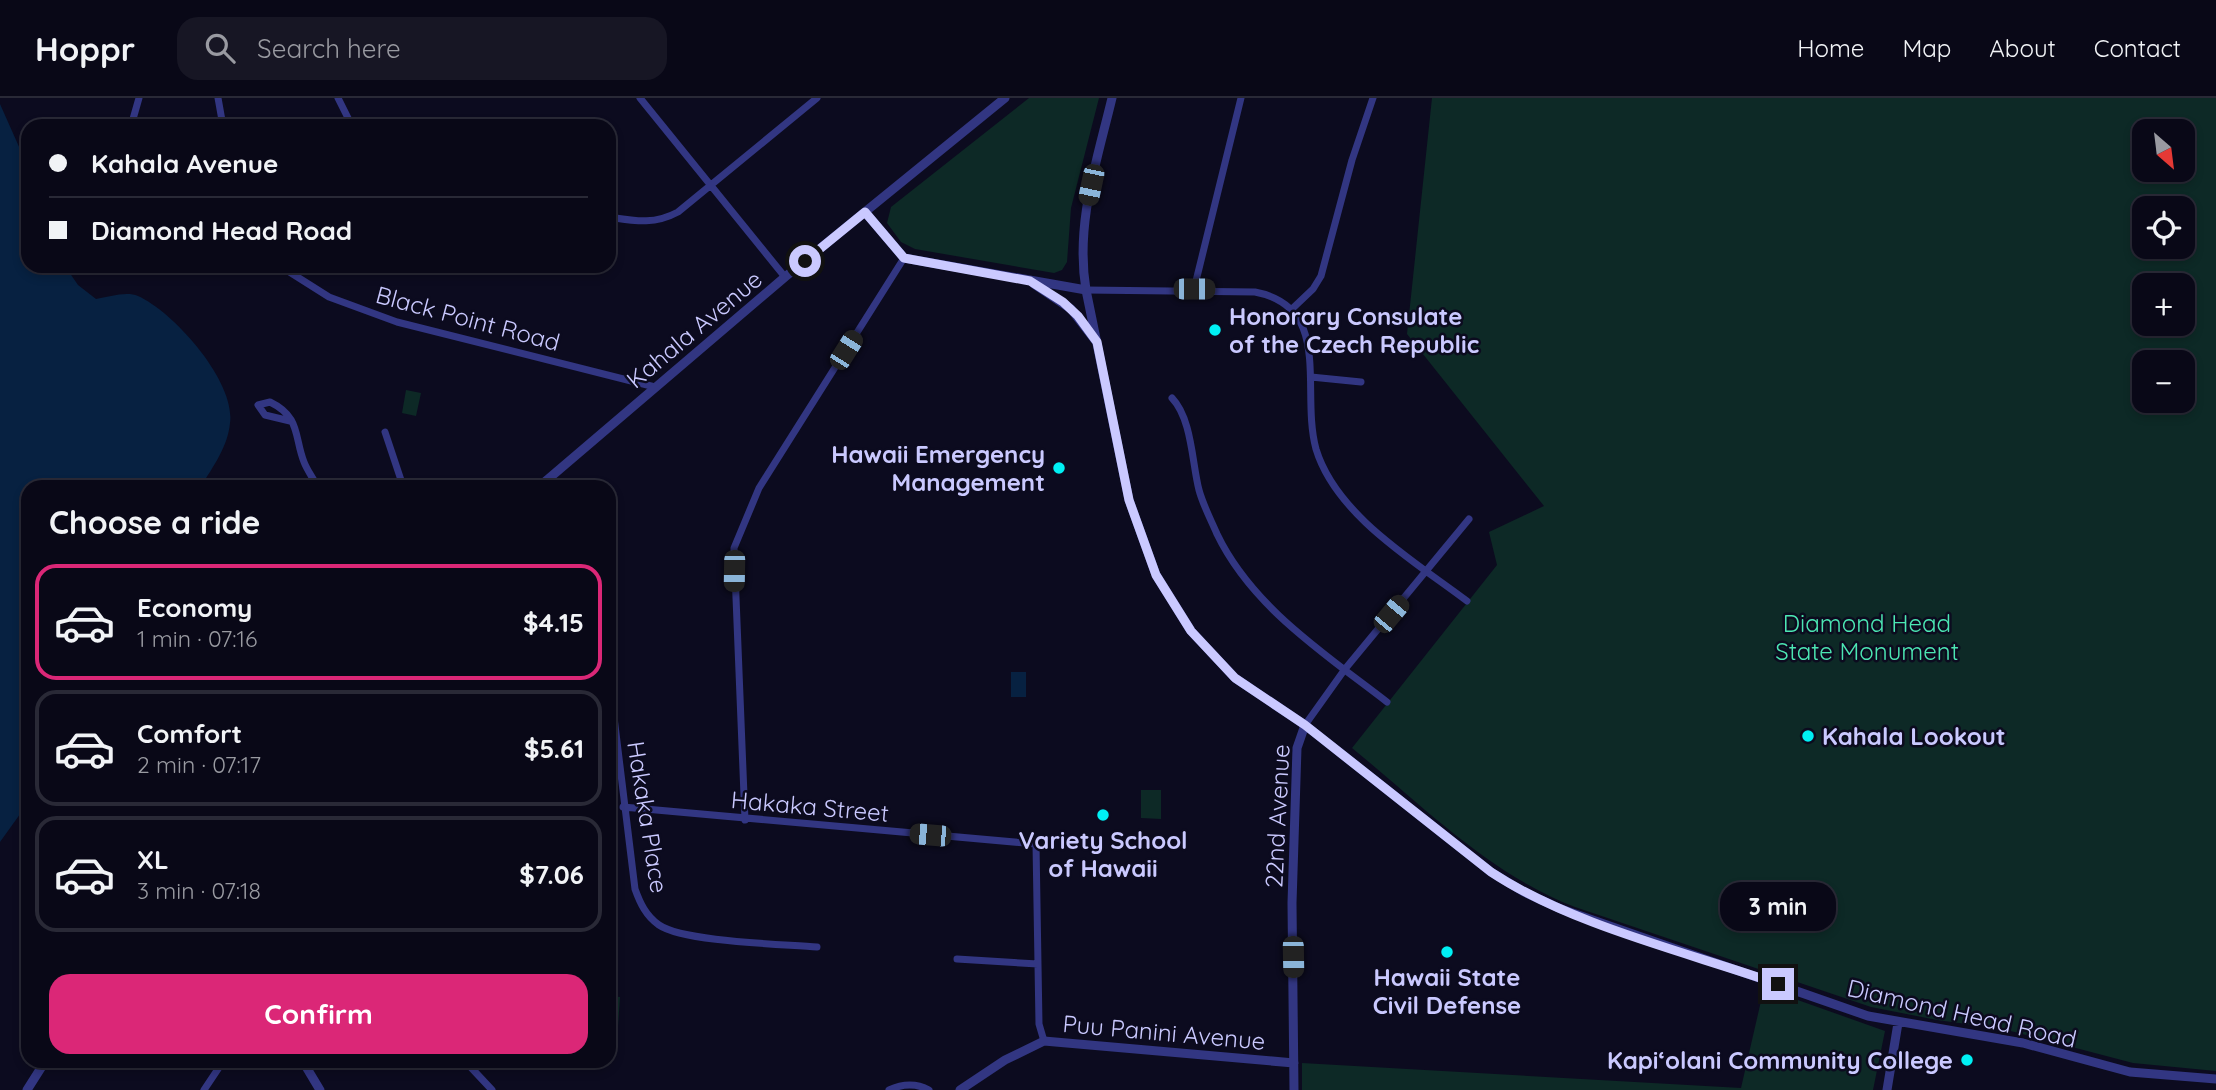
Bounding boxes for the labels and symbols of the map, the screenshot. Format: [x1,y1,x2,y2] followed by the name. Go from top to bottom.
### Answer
[2132,119,2194,182] north arrow
[1077,162,1106,208] car
[789,245,821,277] route start
[620,264,768,394] street label: Kahala Avenue
[373,279,563,357] street label: Black Point Road
[1174,279,1216,300] car
[1229,301,1479,359] place label: Honorary Consulate of the Czech Republic
[1207,322,1223,338] marker: Honorary Consulate of the Czech Republic
[826,327,867,373] car
[831,439,1045,497] place label: Hawaii Emergency Management
[1051,460,1067,476] marker: Hawaii Emergency Management
[724,550,745,592] car
[1370,591,1413,637] car
[1775,608,1959,666] park label: Diamond Head State Monument
[1822,721,2006,751] place label: Kahala Lookout
[1800,728,1816,744] marker: Kahala Lookout
[621,739,675,895] street label: Hakaka Place
[1258,743,1296,889] street label: 22nd Avenue
[730,784,890,828] street label: Hakaka Street
[1095,807,1111,823] marker: Variety School of Hawaii
[909,823,952,847] car
[1018,825,1188,883] place label: Variety School of Hawaii
[1720,882,1836,932] callout: 3 min
[1283,936,1304,978] car
[1439,944,1455,960] marker: Hawaii State Civil Defense
[1373,962,1521,1020] place label: Hawaii State Civil Defense
[1762,968,1794,1000] route end
[1844,972,2080,1054] street label: Diamond Head Road
[1061,1008,1267,1056] street label: Puu Panini Avenue
[1607,1045,1953,1075] place label: Kapi‘olani Community College
[1959,1052,1975,1068] marker: Kapi‘olani Community College

